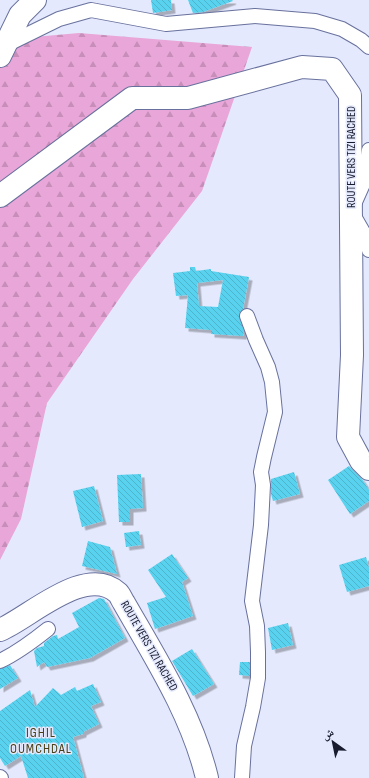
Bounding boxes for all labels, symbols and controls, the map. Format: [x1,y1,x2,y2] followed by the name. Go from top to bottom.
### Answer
[344,106,359,208] street label: ROUTE VERS TIZI RACHED
[117,598,181,694] street label: ROUTE VERS TIZI RACHED
[313,722,353,762] north arrow
[10,724,72,757] district label: IGHIL OUMCHDAL
[319,725,337,744] text: ش

